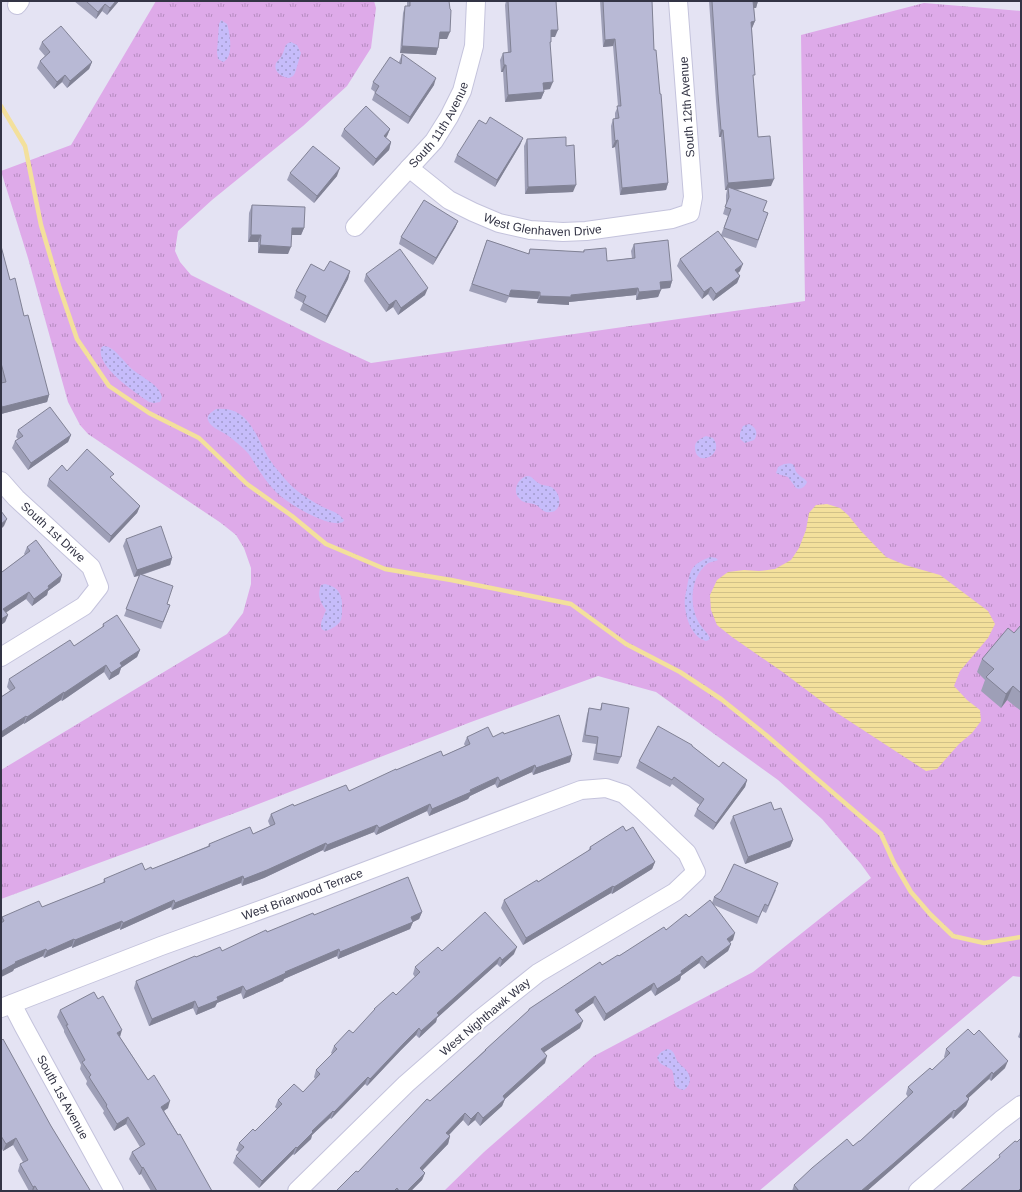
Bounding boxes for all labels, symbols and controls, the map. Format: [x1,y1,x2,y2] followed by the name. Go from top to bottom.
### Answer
[676,56,698,158] street label: South 12th Avenue
[406,80,471,171] street label: South 11th Avenue
[481,210,603,239] street label: West Glenhaven Drive
[18,499,88,565] street label: South 1st Drive
[240,866,365,923] street label: West Briarwood Terrace
[437,975,533,1059] street label: West Nighthawk Way
[34,1053,91,1142] street label: South 1st Avenue

